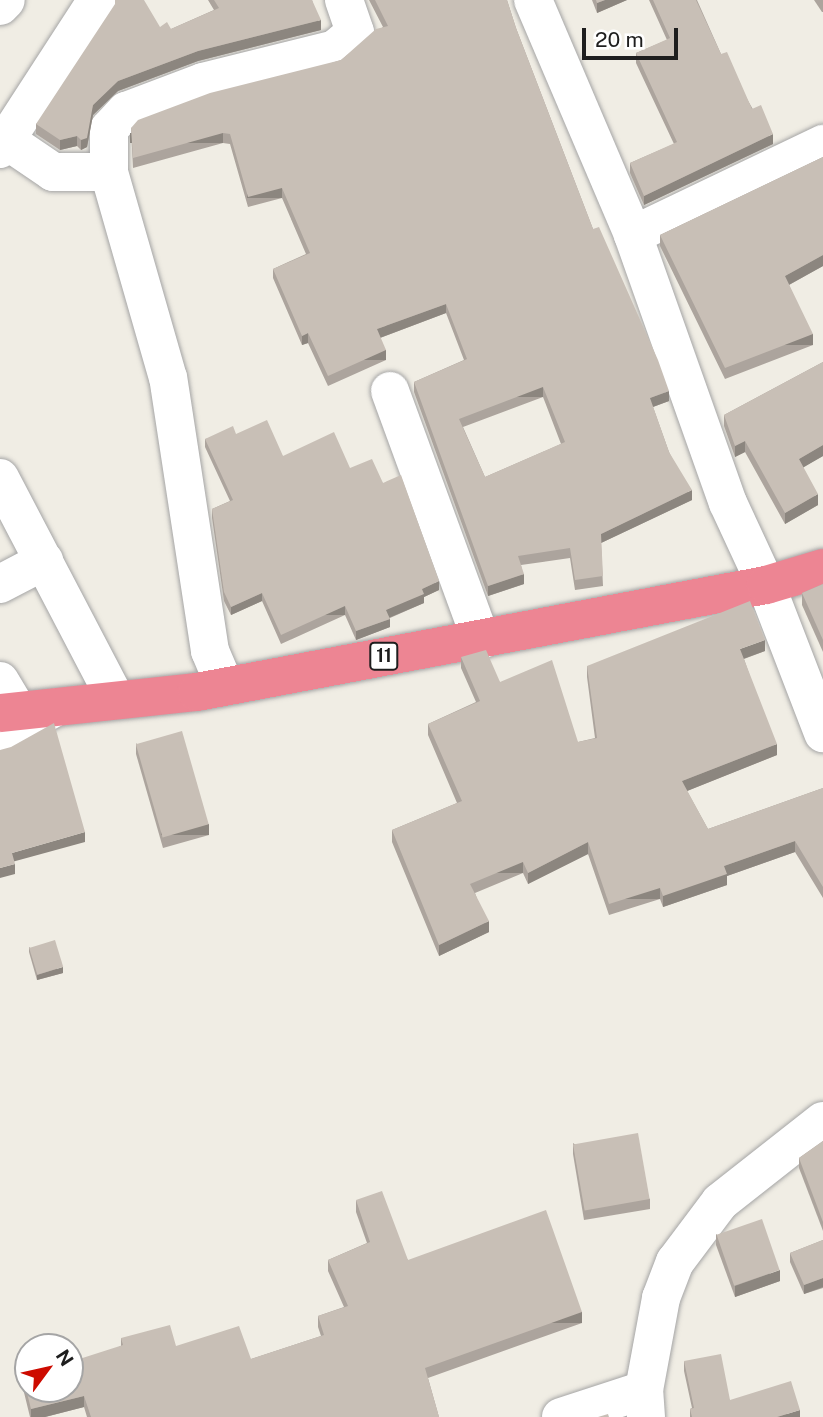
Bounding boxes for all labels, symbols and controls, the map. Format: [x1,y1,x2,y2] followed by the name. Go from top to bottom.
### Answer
[585,14,681,58] scale bar
[595,27,644,52] text: 20 m
[368,642,400,670] road number: 11
[14,1333,84,1403] north arrow
[52,1345,78,1370] text: N

